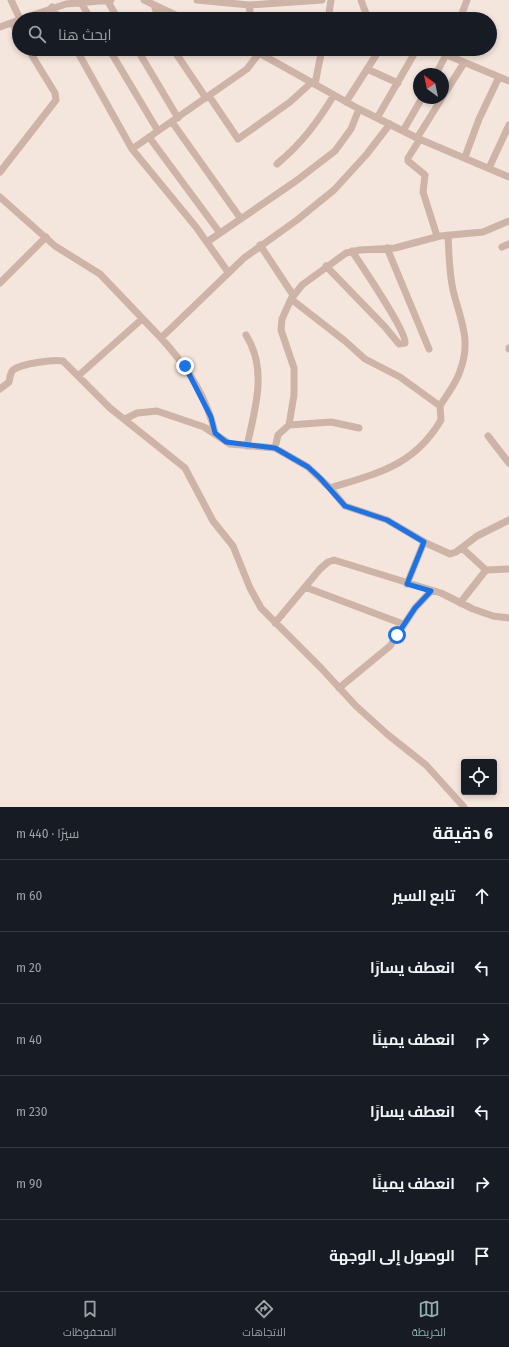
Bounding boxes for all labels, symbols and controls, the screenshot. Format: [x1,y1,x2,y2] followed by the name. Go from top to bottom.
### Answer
[12,12,497,56] search box
[26,23,48,45] icon: search
[58,26,112,44] text: ابحث هنا
[413,68,449,104] north arrow
[176,357,194,375] route end
[388,626,406,644] route start
[461,759,497,795] map controls
[461,759,497,795] button: locate
[432,823,493,844] text: 6 دقيقة
[16,826,79,841] text: سيرًا · 440 m
[471,885,493,907] icon: ahead
[392,887,455,905] text: تابع السير
[16,888,42,903] text: 60 m
[471,957,493,979] icon: left
[370,959,455,977] text: انعطف يسارًا
[16,960,42,975] text: 20 m
[471,1029,493,1051] icon: right
[372,1031,455,1049] text: انعطف يمينًا
[16,1032,42,1047] text: 40 m
[471,1101,493,1123] icon: left
[370,1103,455,1121] text: انعطف يسارًا
[16,1104,47,1119] text: 230 m
[471,1173,493,1195] icon: right
[372,1175,455,1193] text: انعطف يمينًا
[16,1176,42,1191] text: 90 m
[471,1245,493,1267] icon: arrive
[329,1247,455,1265] text: الوصول إلى الوجهة
[63,1298,116,1342] tab: المحفوظات
[242,1298,286,1342] tab: الاتجاهات
[412,1298,446,1342] tab: الخريطة

